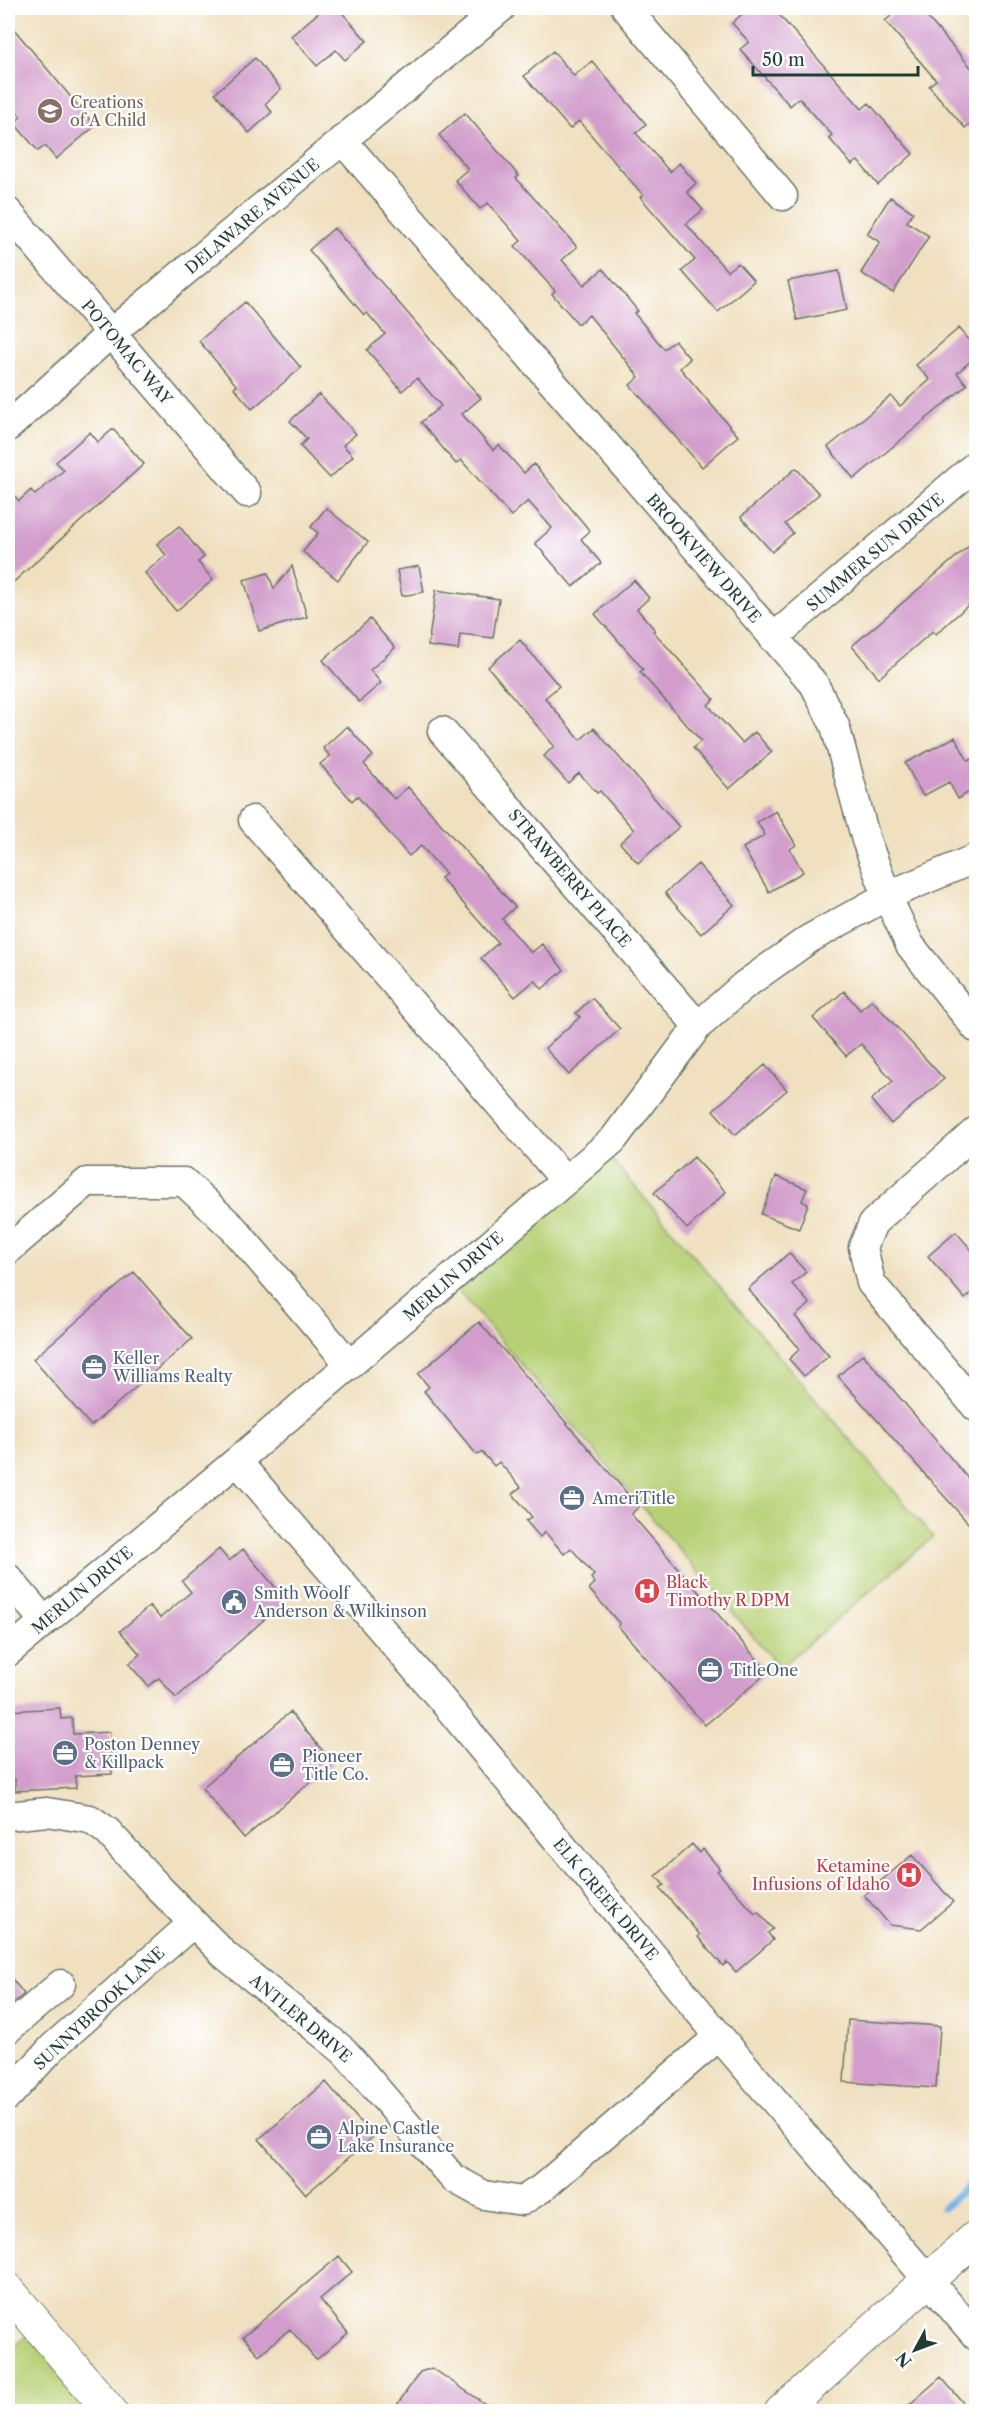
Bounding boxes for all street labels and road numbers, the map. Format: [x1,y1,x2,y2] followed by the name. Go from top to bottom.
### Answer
[181,154,323,278] street label: DELAWARE AVENUE
[77,295,177,409] street label: POTOMAC WAY
[643,489,765,627] street label: BROOKVIEW DRIVE
[802,489,948,615] street label: SUMMER SUN DRIVE
[504,805,636,951] street label: STRAWBERRY PLACE
[399,1227,507,1325] street label: MERLIN DRIVE
[27,1542,137,1638] street label: MERLIN DRIVE
[549,1834,663,1964] street label: ELK CREEK DRIVE
[29,1942,169,2074] street label: SUNNYBROOK LANE
[245,1969,356,2066] street label: ANTLER DRIVE

